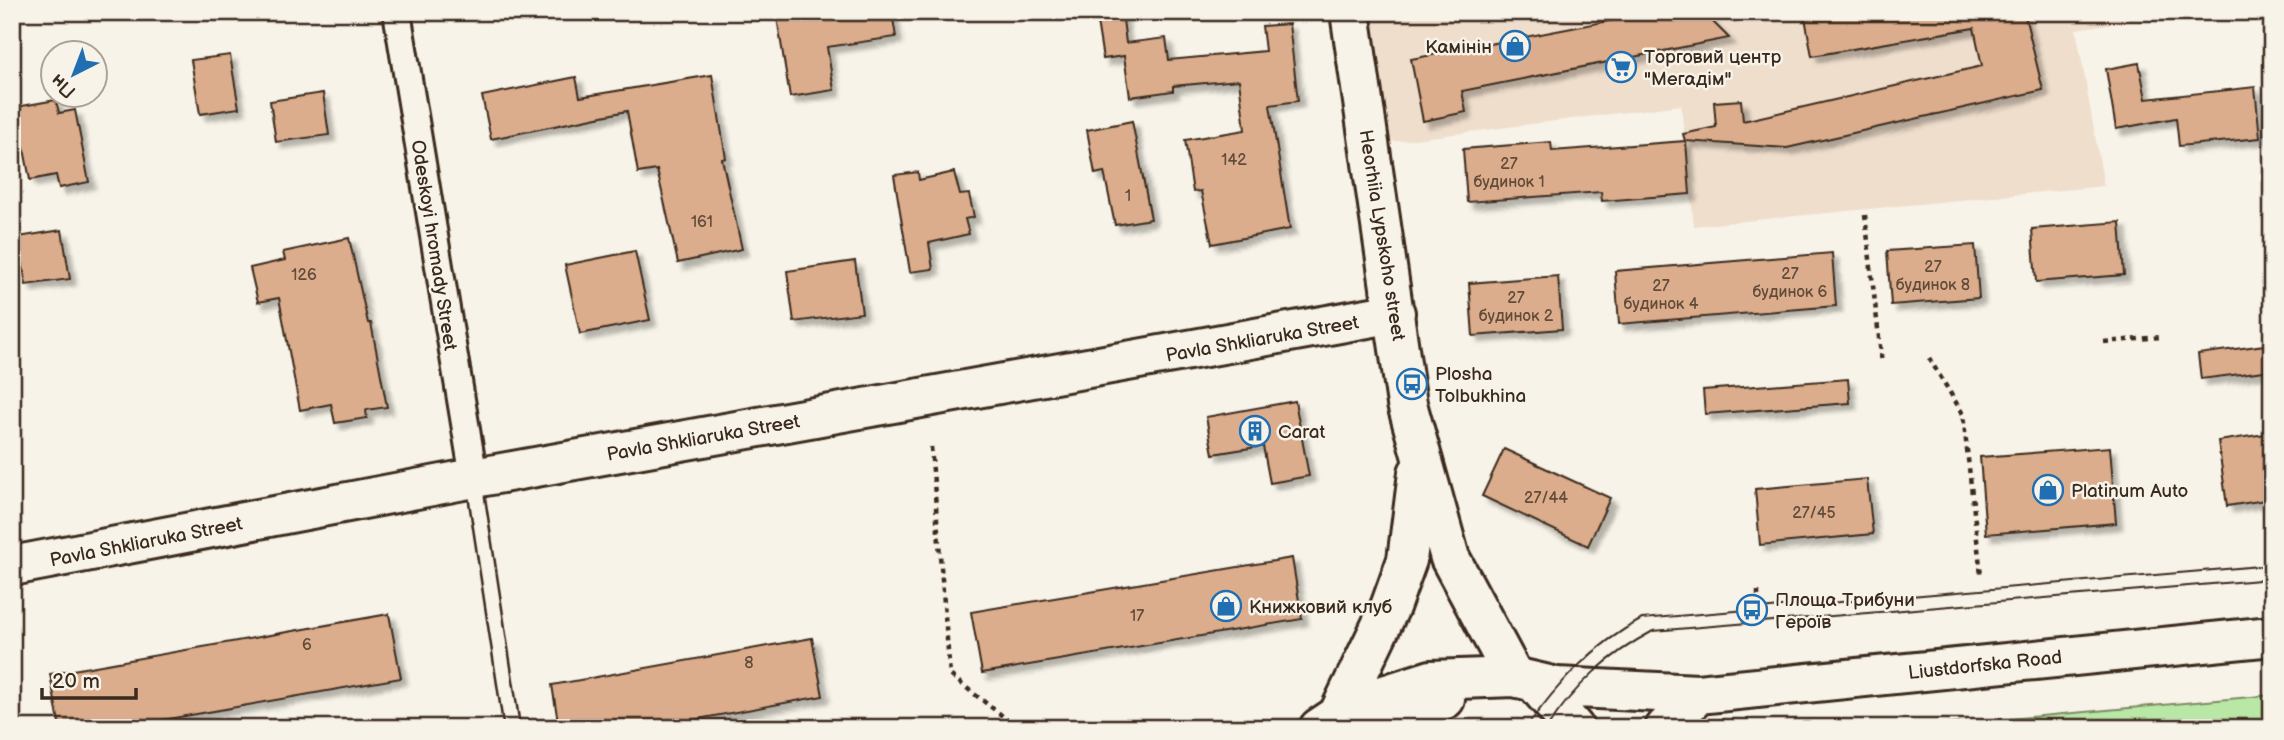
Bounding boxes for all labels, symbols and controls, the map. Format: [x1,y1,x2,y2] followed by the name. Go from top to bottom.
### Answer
[1498,29,1532,63] shop icon: Камінін
[1425,36,1492,59] place label: Камінін
[38,38,108,108] north arrow
[1644,46,1781,91] place label: Торговий центр "Мегадім"
[1604,50,1638,84] supermarket icon: Торговий центр "Мегадім"
[47,68,81,103] text: Пн
[1353,128,1410,343] street label: Heorhiia Lypskoho street
[406,138,462,352] street label: Odeskoyi hromady Street
[1221,151,1247,170] house number: 142
[1473,155,1545,192] house number: 27 будинок 1
[1125,187,1131,206] house number: 1
[691,213,713,232] house number: 161
[1896,258,1970,295] house number: 27 будинок 8
[1753,265,1828,302] house number: 27 будинок 6
[291,266,317,285] house number: 126
[1624,277,1699,314] house number: 27 будинок 4
[1479,289,1554,326] house number: 27 будинок 2
[1164,311,1361,368] street label: Pavla Shkliaruka Street
[1435,363,1526,408] place label: Plosha Tolbukhina
[1395,367,1429,401] bus stop icon: Plosha Tolbukhina
[605,410,802,467] street label: Pavla Shkliaruka Street
[1238,414,1272,448] building icon: Carat
[1278,421,1325,444] place label: Carat
[2031,473,2065,507] shop icon: Platinum Auto
[2071,480,2188,503] place label: Platinum Auto
[1524,489,1568,508] house number: 27/44
[1792,504,1836,523] house number: 27/45
[48,512,245,572] street label: Pavla Shkliaruka Street
[1209,589,1243,623] shop icon: Книжковий клуб
[1775,589,1915,634] place label: Площа Трибуни Героїв
[1735,593,1769,627] bus stop icon: Площа Трибуни Героїв
[1249,596,1392,619] place label: Книжковий клуб
[1130,607,1144,626] house number: 17
[302,636,312,655] house number: 6
[1907,646,2063,685] street label: Liustdorfska Road
[744,654,754,673] house number: 8
[42,656,136,700] scale bar
[52,669,100,694] text: 20 m

